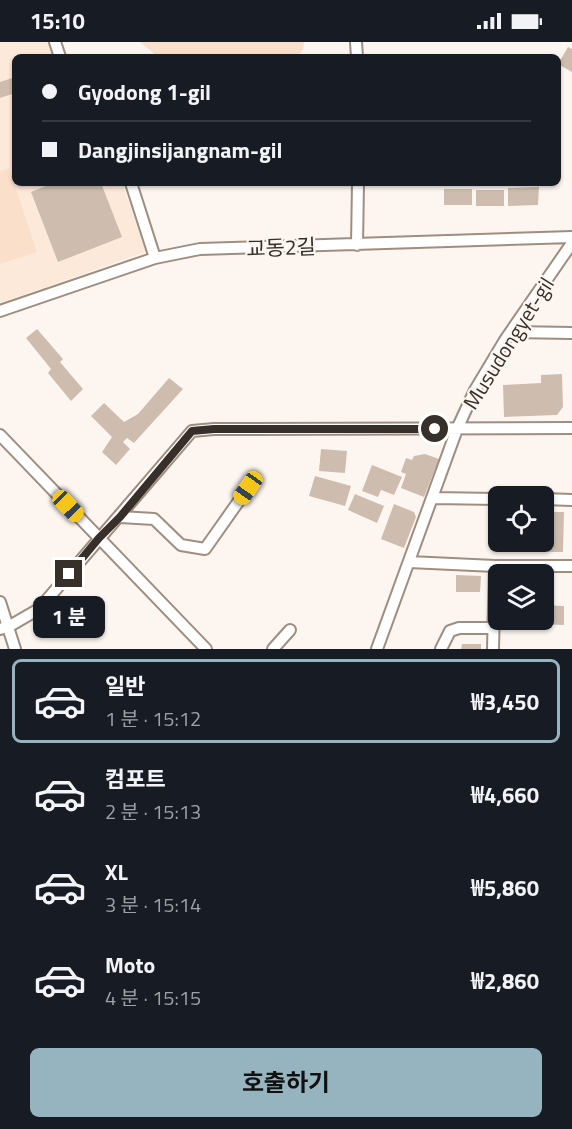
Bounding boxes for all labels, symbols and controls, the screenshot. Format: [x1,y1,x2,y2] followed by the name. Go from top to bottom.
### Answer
[30,4,85,38] text: 15:10
[78,75,211,109] text: Gyodong 1-gil
[78,133,282,167] text: Dangjinsijangnam-gil
[246,230,316,264] street label: 교동2길
[454,271,562,415] street label: Musudongyet-gil
[421,415,448,442] route start
[230,468,266,508] car
[488,486,554,630] map controls
[488,486,554,552] button: locate
[49,487,87,525] car
[55,560,82,587] route end
[488,564,554,630] button: layers
[33,595,105,637] callout: 1 분
[52,601,86,632] text: 1 분
[105,669,145,703] text: 일반
[33,674,87,728] icon: car
[471,685,539,719] text: ₩3,450
[105,703,201,734] text: 1 분 · 15:12
[105,762,166,796] text: 컴포트
[33,767,87,821] icon: car
[471,778,539,812] text: ₩4,660
[105,796,201,827] text: 2 분 · 15:13
[105,855,128,889] text: XL
[33,860,87,914] icon: car
[471,871,539,905] text: ₩5,860
[105,889,201,920] text: 3 분 · 15:14
[105,948,155,982] text: Moto
[33,953,87,1007] icon: car
[471,964,539,998] text: ₩2,860
[105,982,201,1013] text: 4 분 · 15:15
[30,1048,542,1117] button: 호출하기

